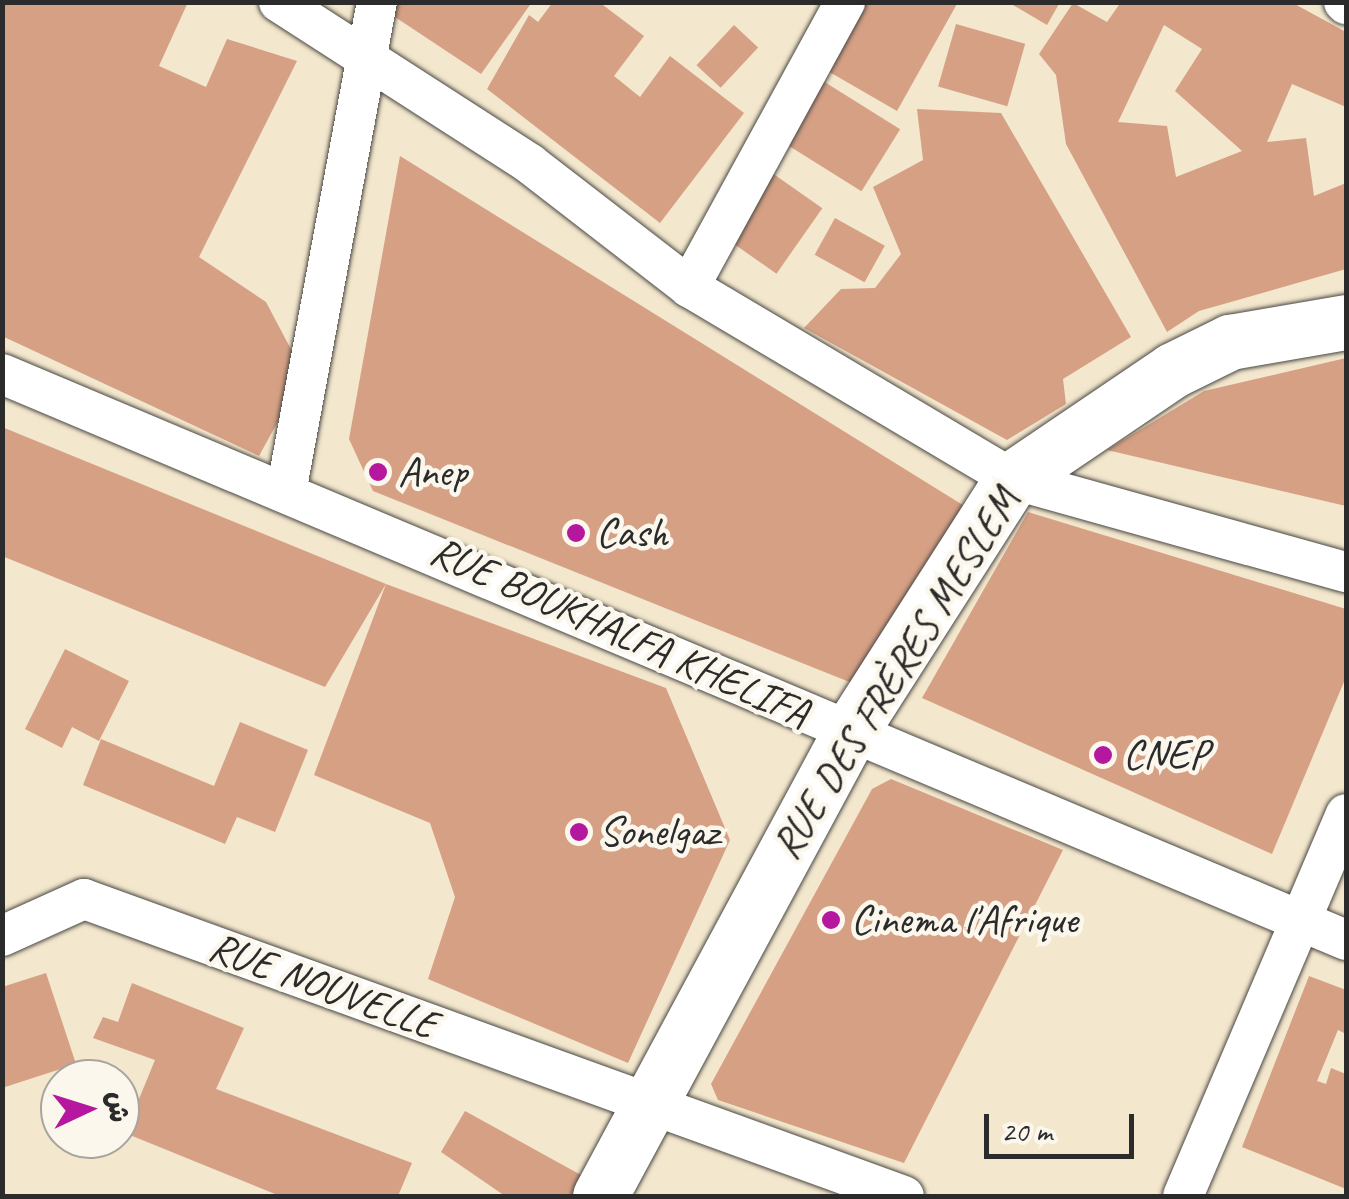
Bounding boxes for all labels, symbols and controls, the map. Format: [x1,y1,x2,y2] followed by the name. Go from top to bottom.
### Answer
[398,447,467,497] place label: Anep
[367,461,389,483] marker: Anep
[761,478,1031,868] street label: RUE DES FRÈRES MESLEM
[596,508,668,558] place label: Cash
[565,522,587,544] marker: Cash
[421,525,819,739] street label: RUE BOUKHALFA KHELIFA
[1123,730,1209,780] place label: CNEP
[1092,744,1114,766] marker: CNEP
[599,807,719,857] place label: Sonelgaz
[568,821,590,843] marker: Sonelgaz
[851,895,1078,945] place label: Cinema l'Afrique
[820,909,842,931] marker: Cinema l'Afrique
[202,921,444,1051] street label: RUE NOUVELLE
[40,1059,140,1159] north arrow
[100,1090,137,1124] text: ش
[989,1094,1139,1156] scale bar
[1001,1112,1052,1150] text: 20 m

